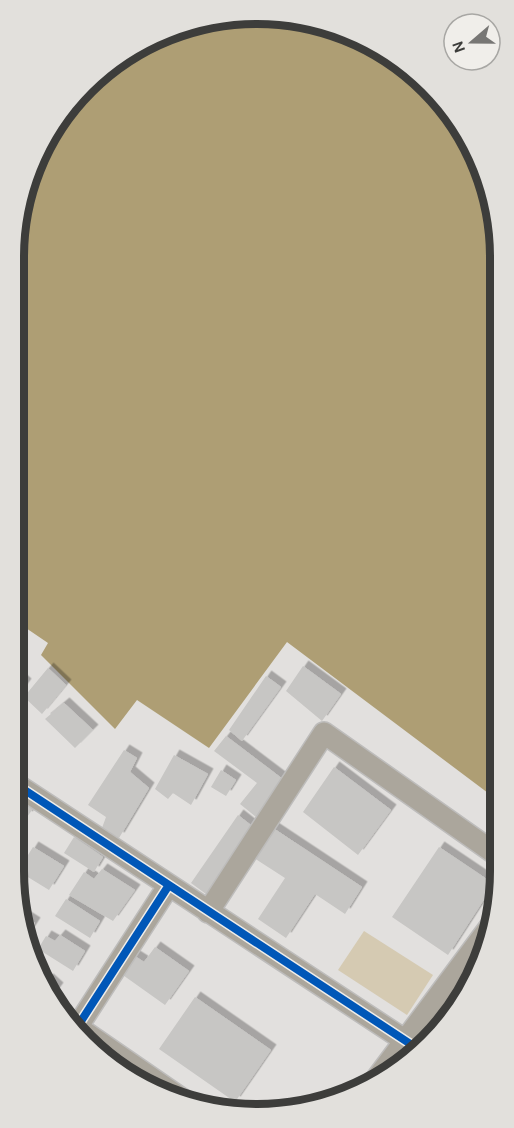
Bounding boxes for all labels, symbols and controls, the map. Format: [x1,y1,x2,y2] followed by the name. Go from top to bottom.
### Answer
[442,12,502,72] north arrow
[447,38,469,56] text: N

